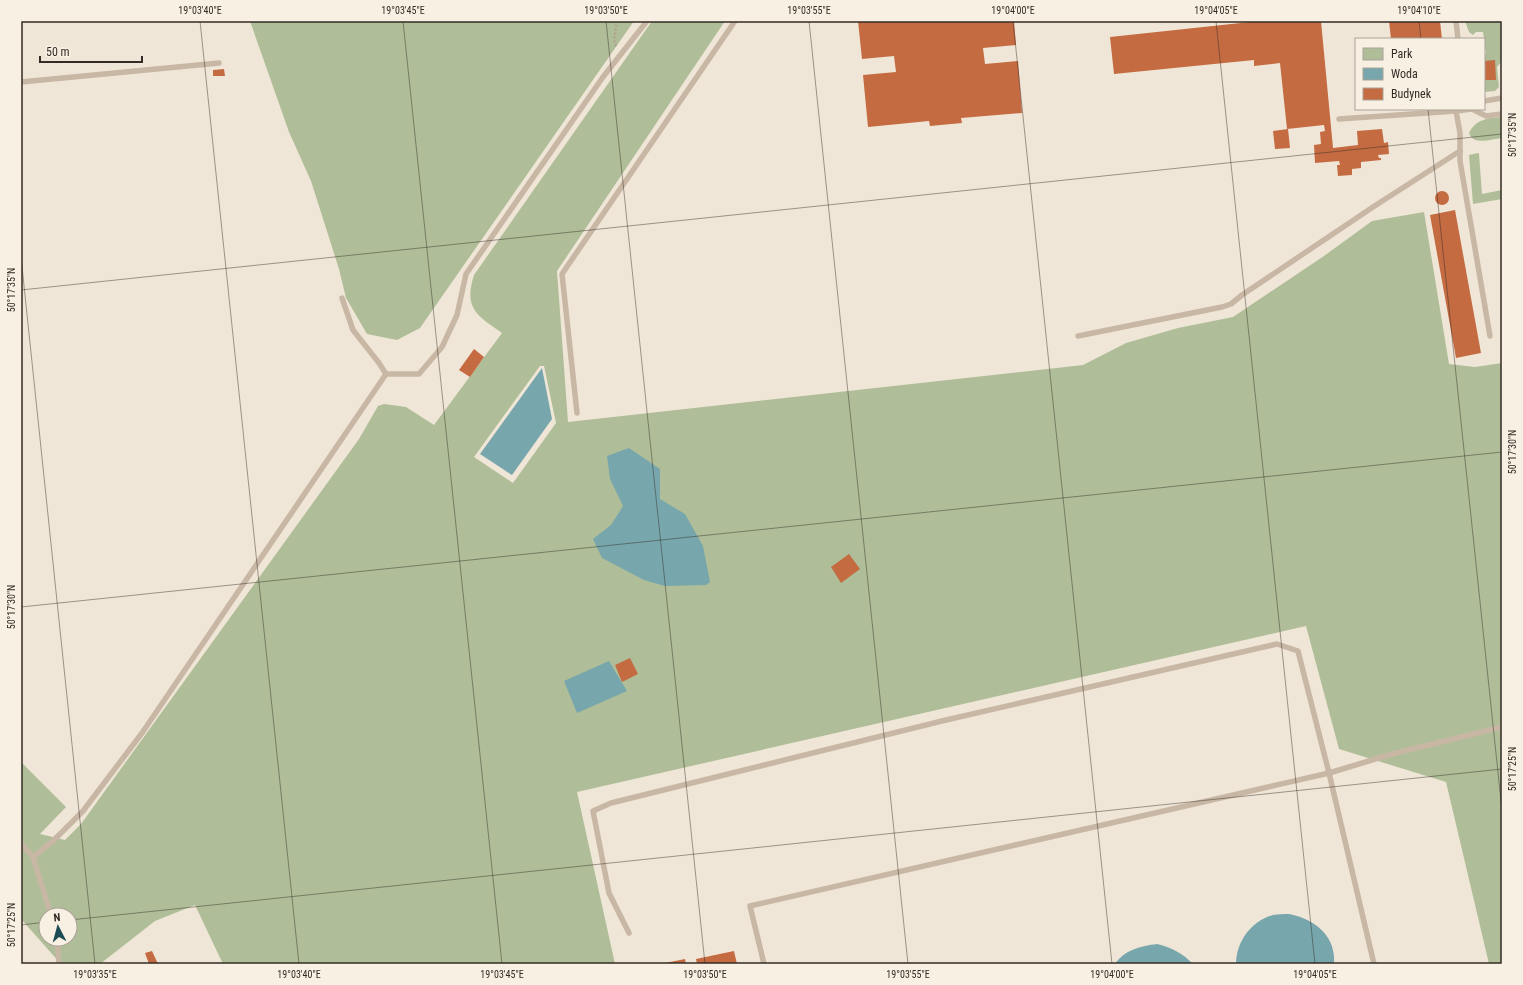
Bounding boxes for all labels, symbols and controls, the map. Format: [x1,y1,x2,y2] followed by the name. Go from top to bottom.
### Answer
[178,5,222,16] text: 19°03'40"E
[381,5,425,16] text: 19°03'45"E
[584,5,628,16] text: 19°03'50"E
[787,5,831,16] text: 19°03'55"E
[991,5,1035,16] text: 19°04'00"E
[1194,5,1238,16] text: 19°04'05"E
[1397,5,1441,16] text: 19°04'10"E
[40,38,142,64] scale bar
[1355,38,1485,110] legend
[46,45,70,59] text: 50 m
[1391,47,1413,61] text: Park
[1391,67,1418,81] text: Woda
[1391,87,1432,101] text: Budynek
[1507,113,1518,157] text: 50°17'35"N
[6,268,17,312] text: 50°17'35"N
[1507,430,1518,474] text: 50°17'30"N
[6,585,17,629] text: 50°17'30"N
[1507,747,1518,791] text: 50°17'25"N
[6,903,17,947] text: 50°17'25"N
[38,907,78,947] north arrow
[53,911,61,924] text: N
[73,969,117,980] text: 19°03'35"E
[277,969,321,980] text: 19°03'40"E
[480,969,524,980] text: 19°03'45"E
[683,969,727,980] text: 19°03'50"E
[886,969,930,980] text: 19°03'55"E
[1090,969,1134,980] text: 19°04'00"E
[1293,969,1337,980] text: 19°04'05"E

